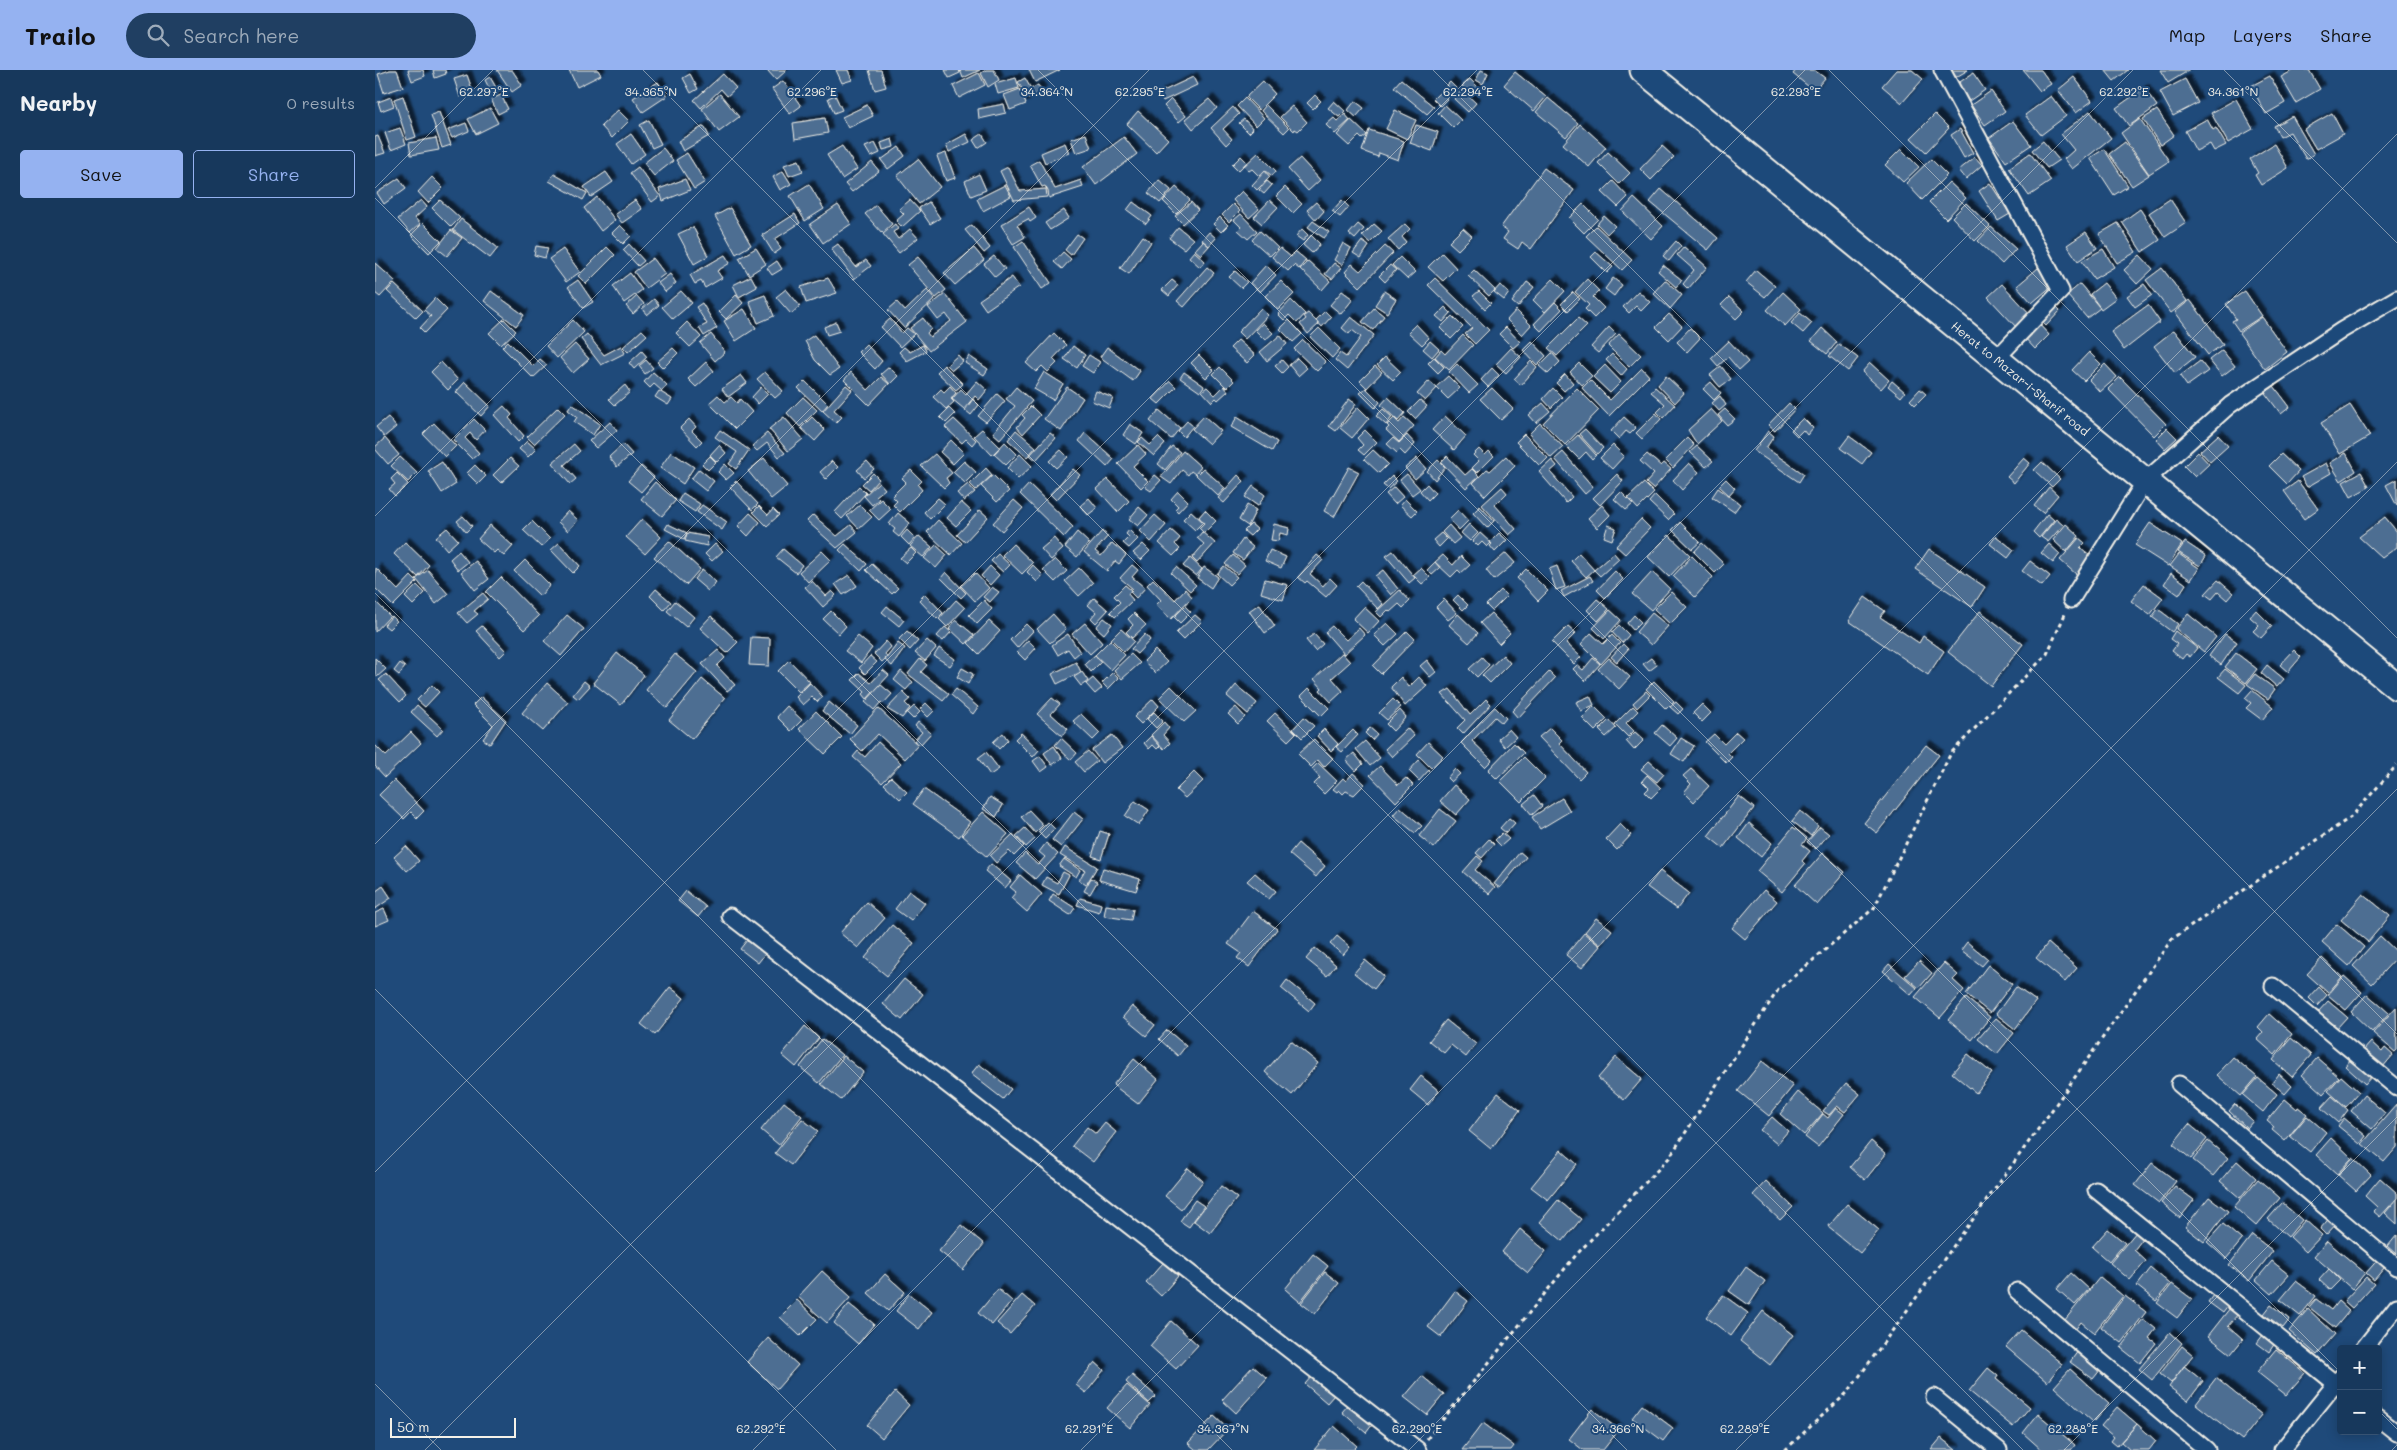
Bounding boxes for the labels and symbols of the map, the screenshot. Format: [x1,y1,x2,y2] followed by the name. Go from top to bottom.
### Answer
[459,83,509,99] text: 62.297°E
[625,83,677,99] text: 34.365°N
[787,83,837,99] text: 62.296°E
[1021,83,1073,99] text: 34.364°N
[1115,83,1165,99] text: 62.295°E
[1443,83,1493,99] text: 62.294°E
[1771,83,1821,99] text: 62.293°E
[2099,83,2149,99] text: 62.292°E
[2208,83,2258,99] text: 34.361°N
[1948,317,2093,439] street label: Herat to Mazar-i-Sharif road
[390,1415,516,1438] scale bar
[736,1420,786,1436] text: 62.292°E
[1065,1420,1113,1436] text: 62.291°E
[1197,1420,1249,1436] text: 34.367°N
[1392,1420,1442,1436] text: 62.290°E
[1592,1420,1644,1436] text: 34.366°N
[1720,1420,1770,1436] text: 62.289°E
[2048,1420,2098,1436] text: 62.288°E

